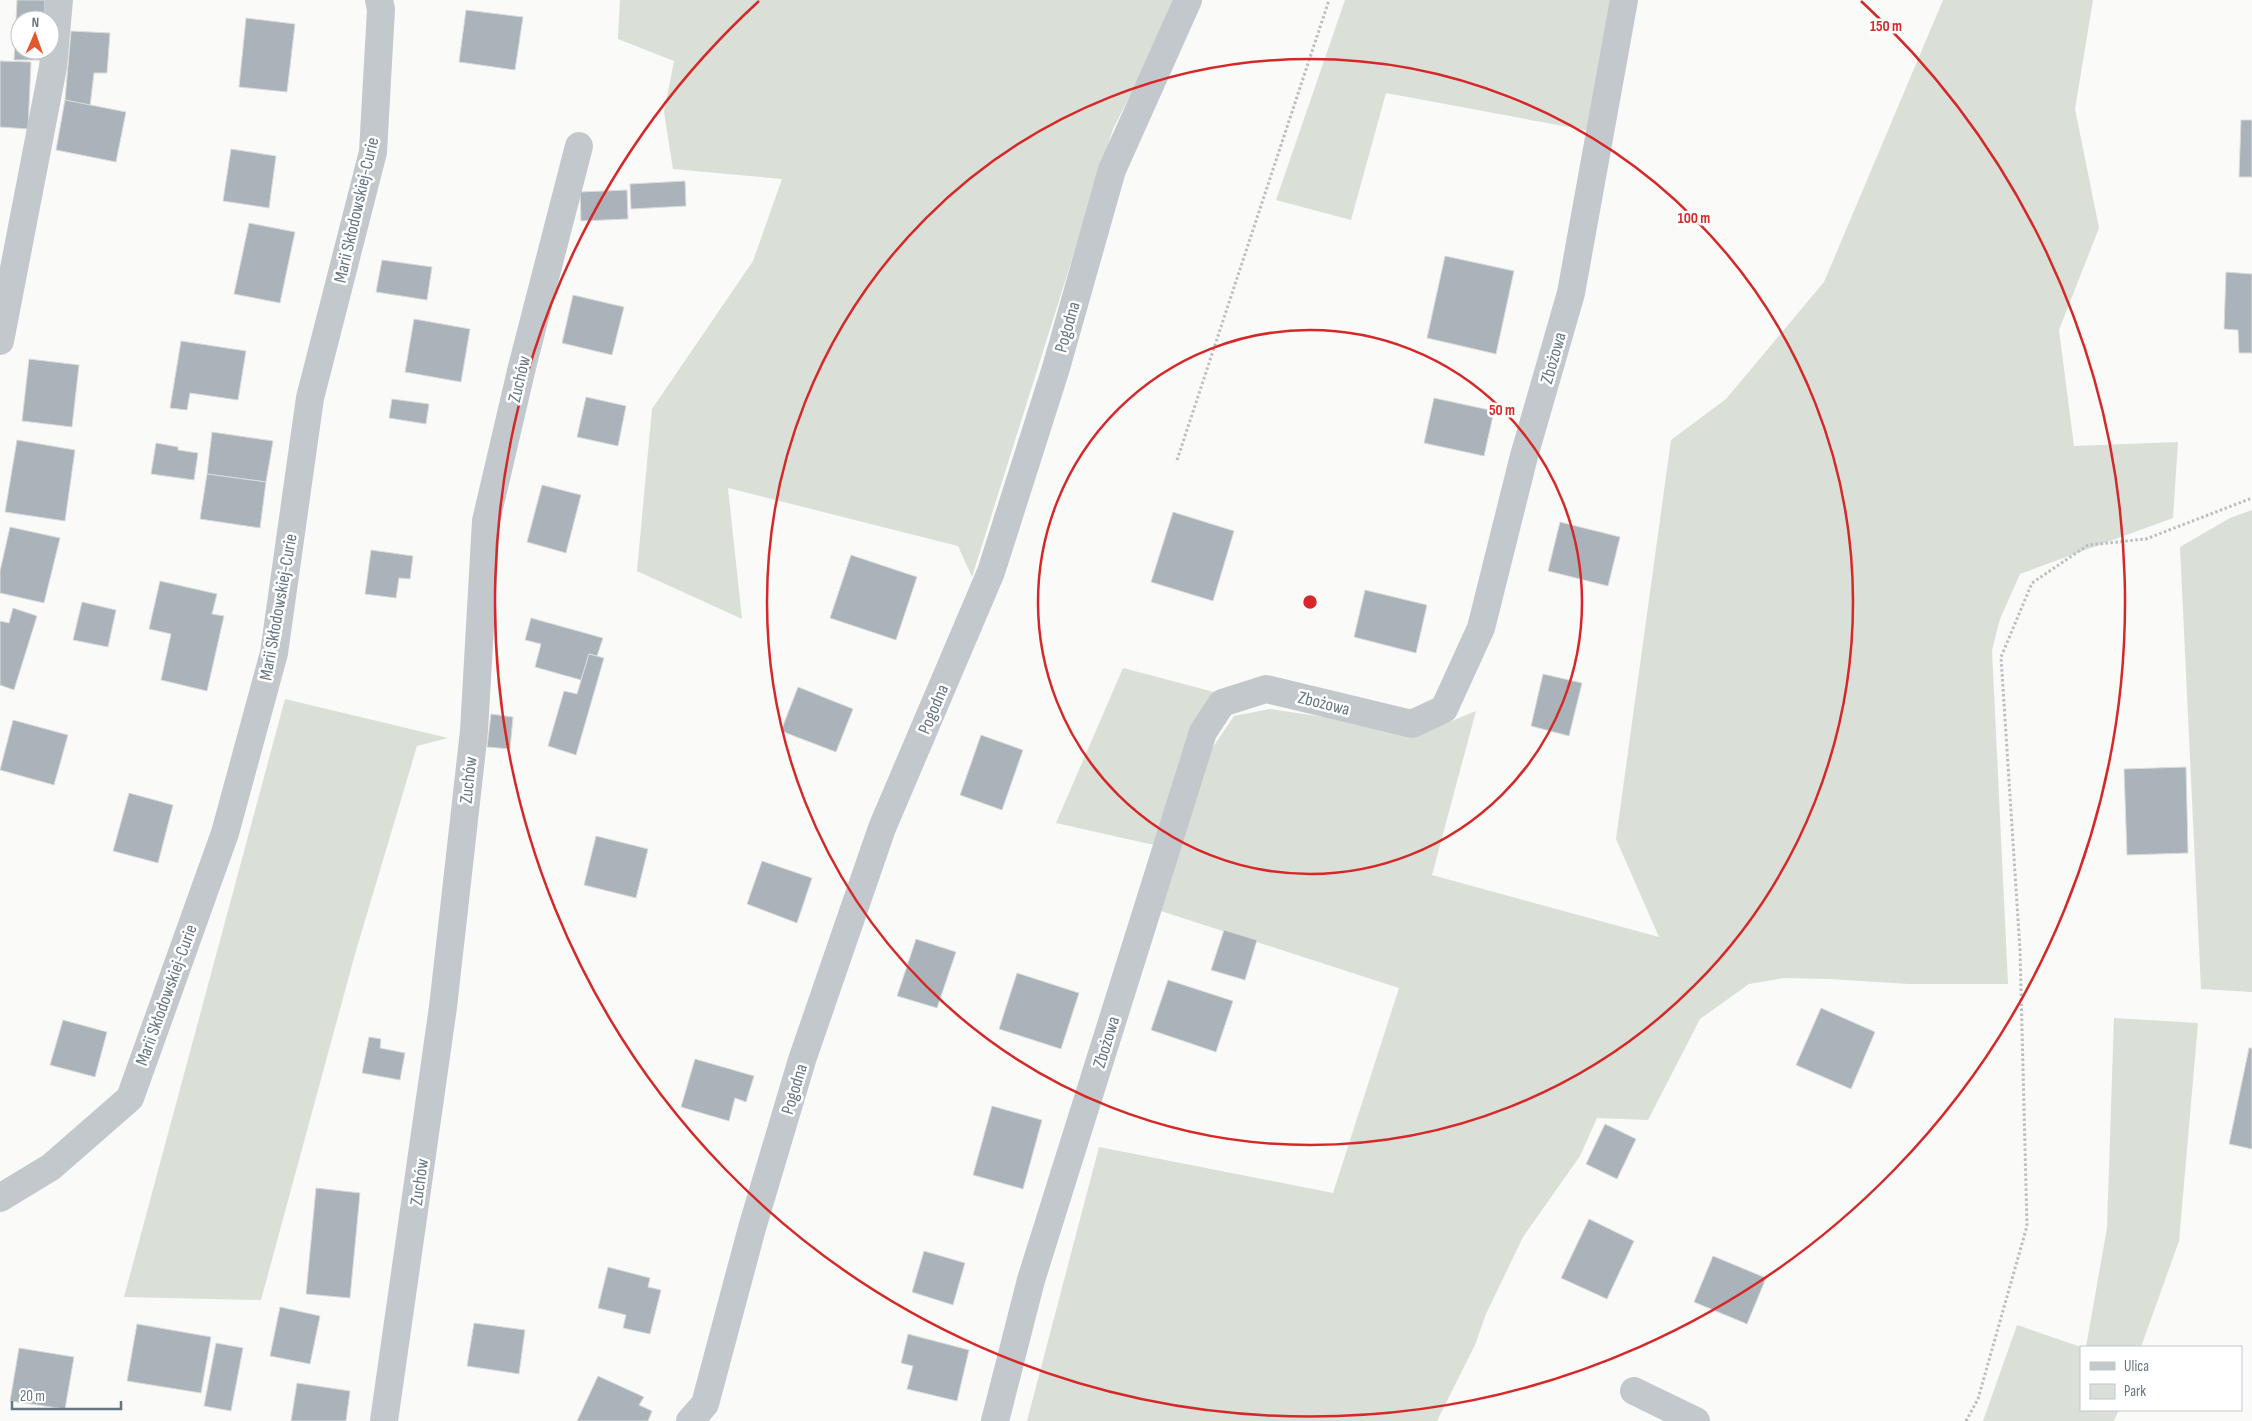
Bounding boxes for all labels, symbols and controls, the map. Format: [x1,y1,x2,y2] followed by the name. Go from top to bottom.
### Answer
[10,10,60,60] north arrow
[31,14,39,31] text: N
[1870,17,1902,36] text: 150 m
[330,135,383,285] street label: Marii Skłodowskiej-Curie
[1678,209,1710,228] text: 100 m
[1050,299,1085,355] street label: Pogodna
[1536,330,1571,386] street label: Zbożowa
[504,354,535,404] street label: Zuchów
[1489,401,1515,420] text: 50 m
[255,532,302,682] street label: Marii Skłodowskiej-Curie
[1301,593,1319,611] centre of rings
[914,681,953,737] street label: Pogodna
[1296,687,1352,720] street label: Zbożowa
[456,755,481,805] street label: Zuchów
[131,922,202,1069] street label: Marii Skłodowskiej-Curie
[1089,1014,1124,1070] street label: Zbożowa
[777,1061,812,1117] street label: Pogodna
[406,1157,433,1207] street label: Zuchów
[2080,1346,2242,1411] legend
[2124,1357,2149,1376] text: Ulica
[12,1378,121,1410] scale bar
[2124,1382,2146,1401] text: Park
[20,1387,45,1406] text: 20 m

